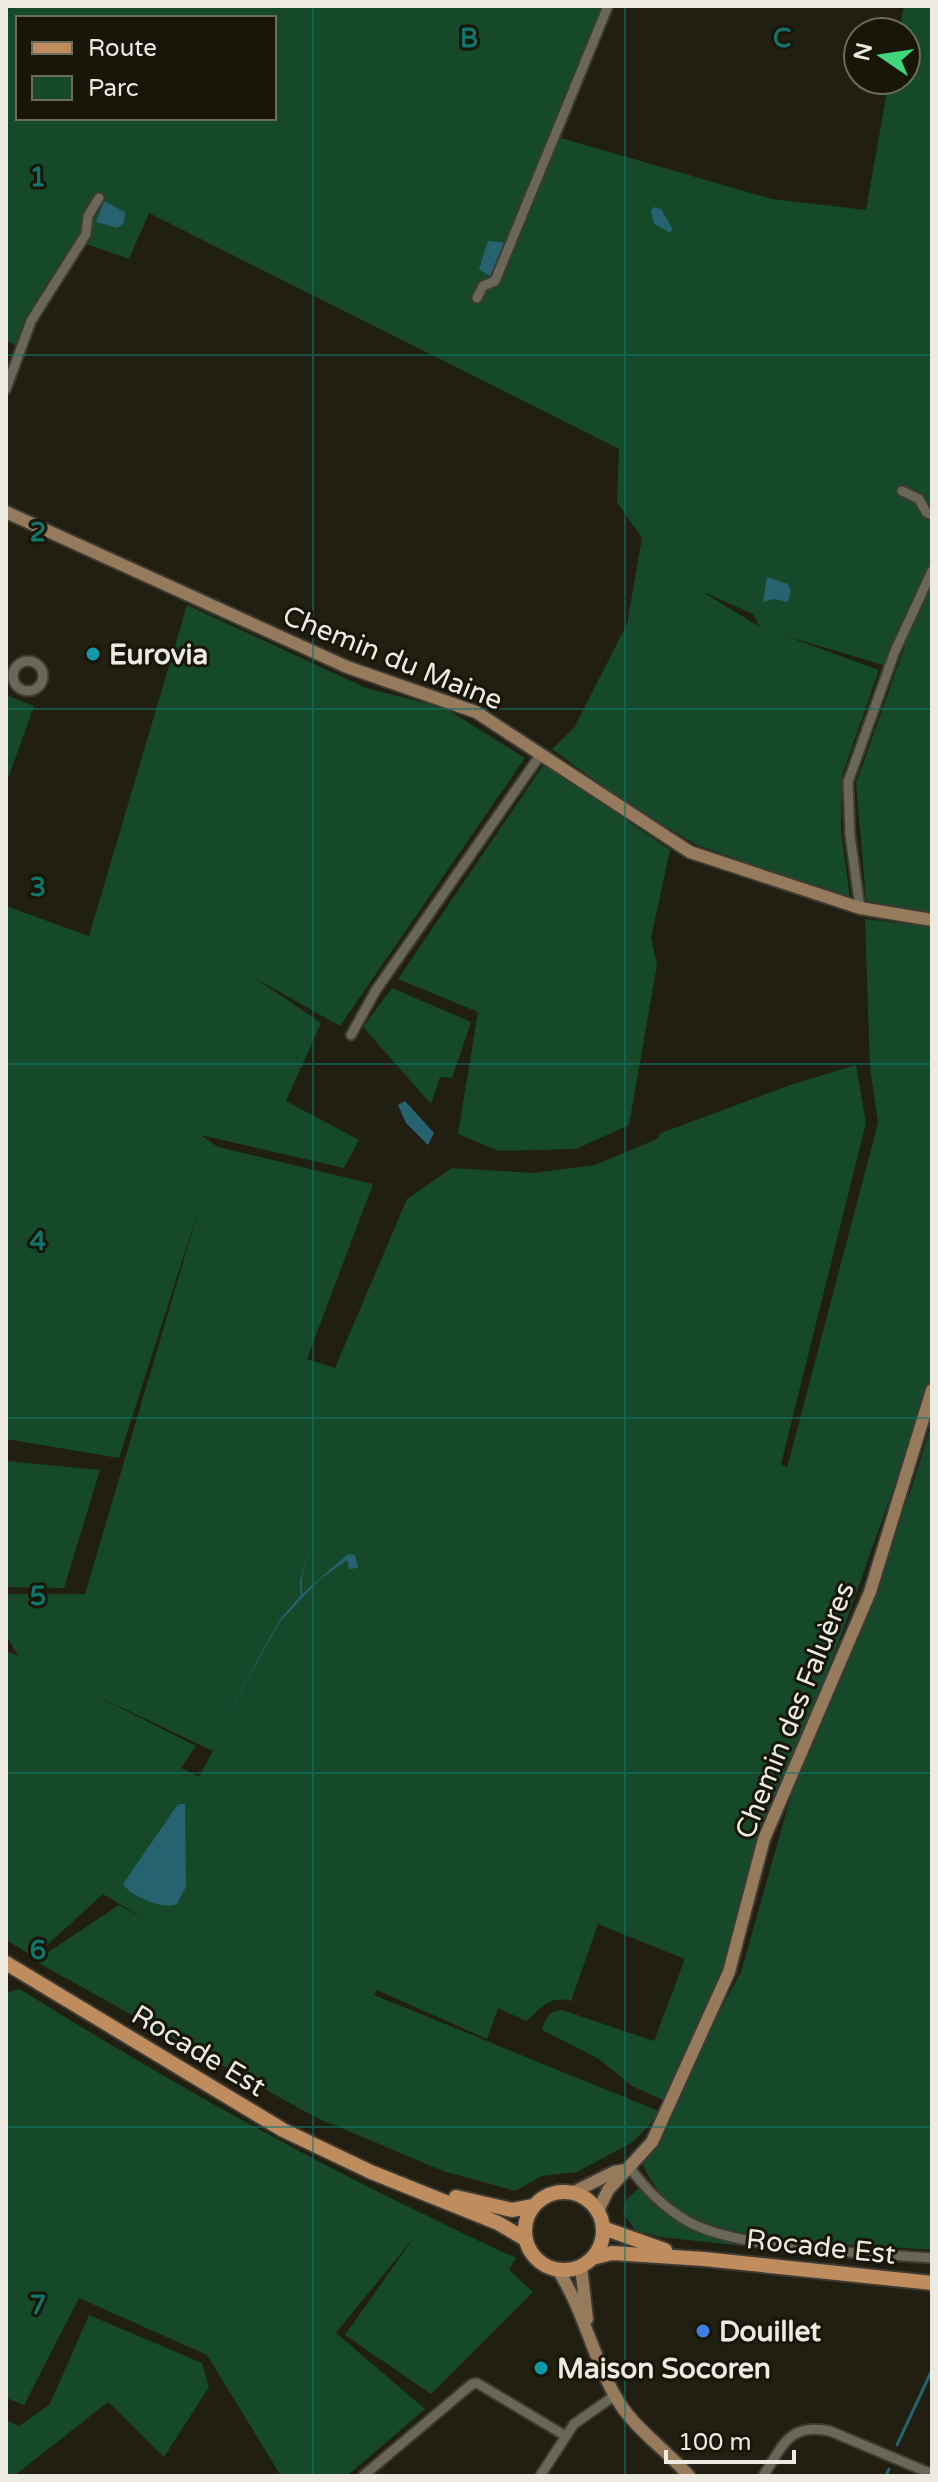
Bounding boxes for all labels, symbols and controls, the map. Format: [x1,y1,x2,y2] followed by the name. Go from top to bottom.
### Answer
[16,16,276,120] legend
[842,16,922,96] north arrow
[460,23,478,54] text: B
[773,23,791,54] text: C
[88,34,157,63] text: Route
[849,40,878,63] text: N
[88,74,139,103] text: Parc
[30,162,46,193] text: 1
[30,517,46,548] text: 2
[278,598,507,718] street label: Chemin du Maine
[109,638,208,672] place label: Eurovia
[84,645,102,663] marker: Eurovia
[30,872,46,903] text: 3
[30,1226,46,1257] text: 4
[728,1577,862,1844] street label: Chemin des Faluères
[30,1581,46,1612] text: 5
[30,1935,46,1966] text: 6
[125,1998,272,2104] street label: Rocade Est
[744,2222,898,2272] street label: Rocade Est
[30,2290,46,2321] text: 7
[719,2315,821,2349] place label: Douillet
[694,2322,712,2340] marker: Douillet
[557,2352,771,2386] place label: Maison Socoren
[532,2359,550,2377] marker: Maison Socoren
[666,2414,794,2464] scale bar
[678,2428,752,2457] text: 100 m

